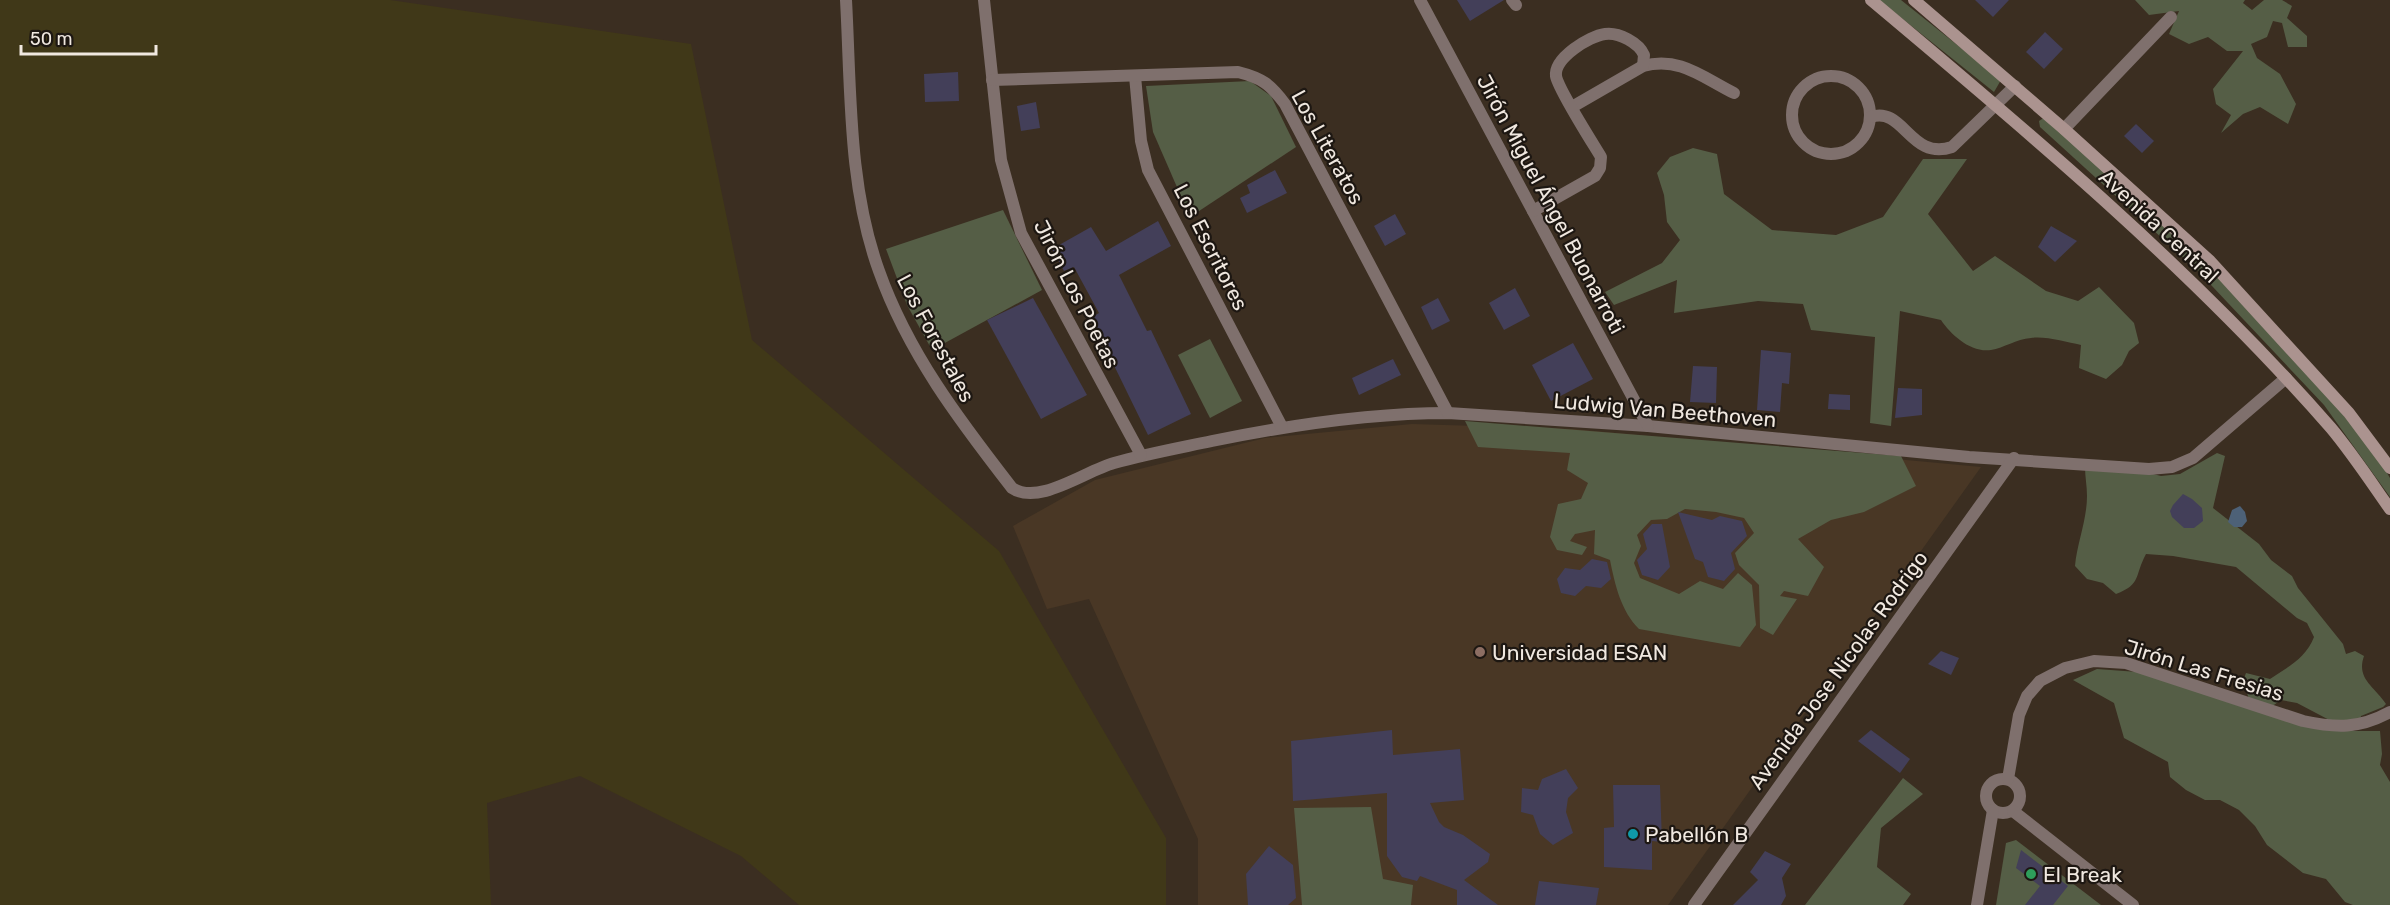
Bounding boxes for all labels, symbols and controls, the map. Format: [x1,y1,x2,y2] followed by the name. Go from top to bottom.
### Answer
[21,18,156,56] scale bar
[30,28,73,50] text: 50 m
[1472,70,1630,338] street label: Jirón Miguel Ángel Buonarroti
[1286,86,1370,208] street label: Los Literatos
[2094,164,2224,288] street label: Avenida Central
[1169,180,1253,314] street label: Los Escritores
[1029,216,1125,372] street label: Jirón Los Poetas
[892,270,980,406] street label: Los Forestales
[1553,388,1777,432] street label: Ludwig Van Beethoven
[1743,546,1933,794] street label: Avenida Jose Nicolas Rodrigo
[2121,634,2287,706] street label: Jirón Las Fresias
[1492,640,1667,665] place label: Universidad ESAN
[1473,645,1487,659] marker: Universidad ESAN
[1645,822,1748,847] place label: Pabellón B
[1626,827,1640,841] marker: Pabellón B
[2043,862,2122,887] place label: El Break
[2024,867,2038,881] marker: El Break

